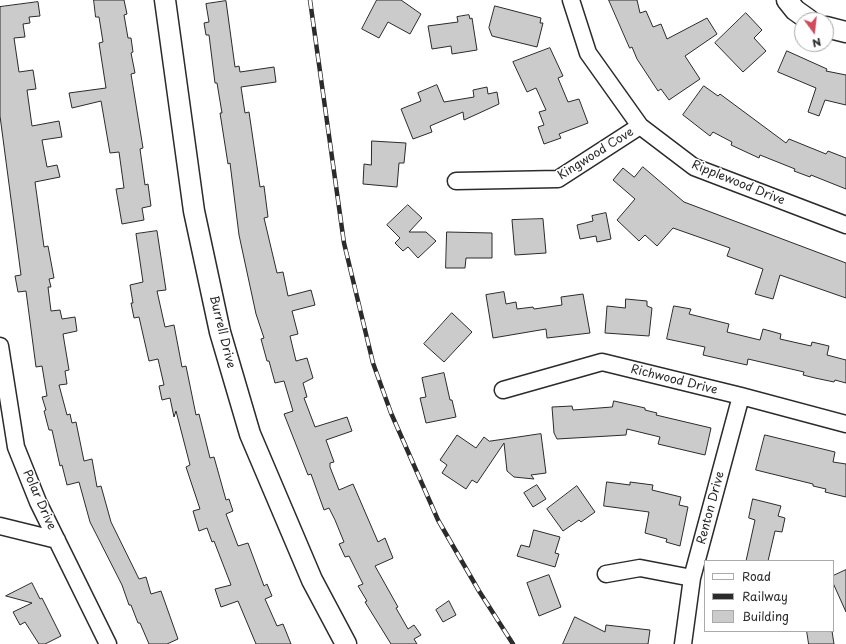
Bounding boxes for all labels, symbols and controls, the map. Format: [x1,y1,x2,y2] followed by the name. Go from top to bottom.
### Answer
[794,12,834,52] north arrow
[811,34,823,52] text: N
[556,125,636,183] street label: Kingwood Cove
[689,158,787,208] street label: Ripplewood Drive
[206,294,238,370] street label: Burrell Drive
[629,362,719,398] street label: Richwood Drive
[19,468,59,532] street label: Polar Drive
[694,470,728,546] street label: Renton Drive
[704,560,834,632] legend
[742,567,771,585] text: Road
[742,587,788,605] text: Railway
[742,607,789,625] text: Building

